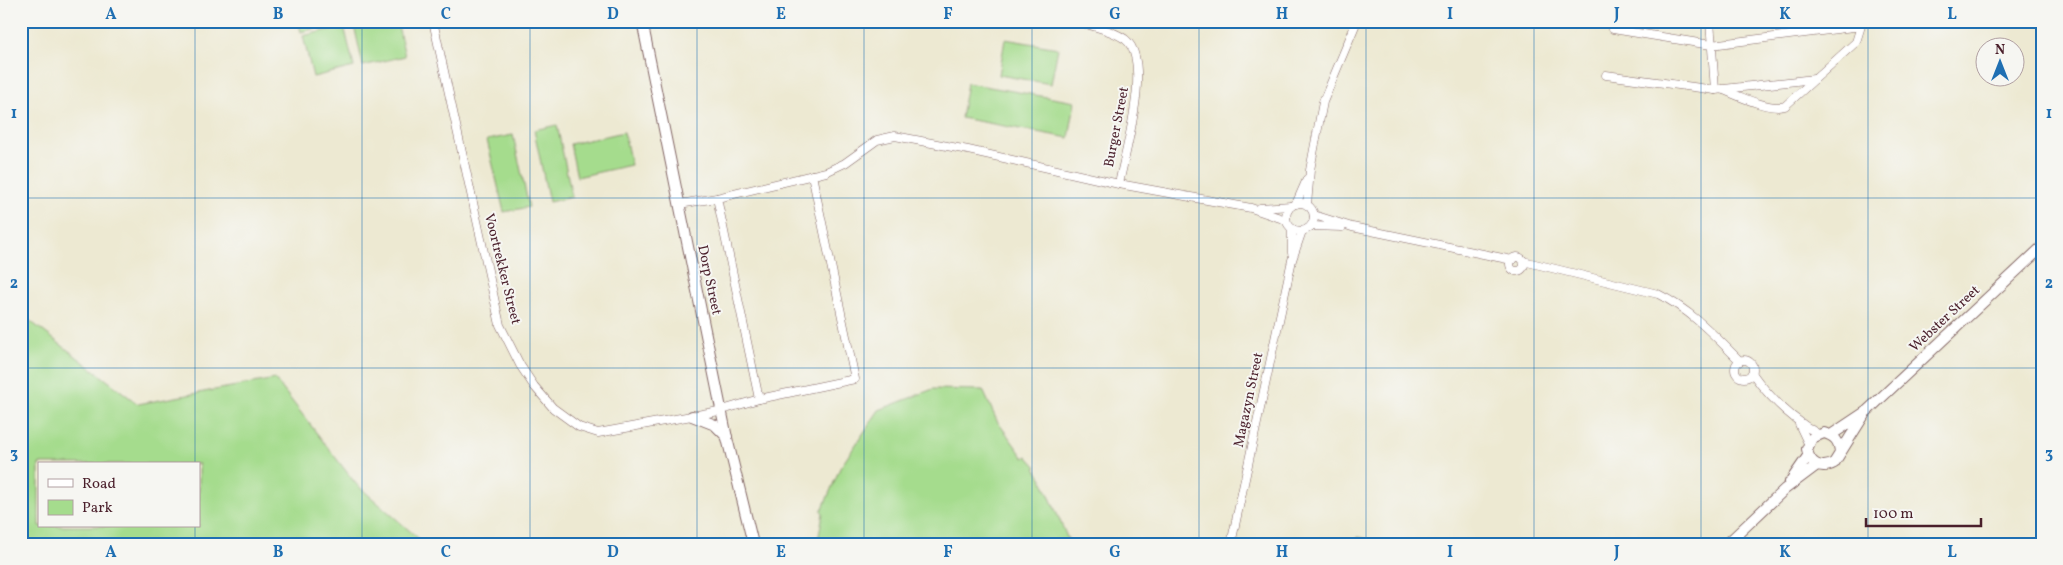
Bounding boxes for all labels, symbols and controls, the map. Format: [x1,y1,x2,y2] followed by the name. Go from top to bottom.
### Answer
[105,4,117,26] text: A
[273,4,284,26] text: B
[441,4,451,26] text: C
[607,4,619,26] text: D
[776,4,786,26] text: E
[943,4,953,26] text: F
[1109,4,1121,26] text: G
[1276,4,1288,26] text: H
[1447,4,1453,26] text: I
[1613,4,1620,26] text: J
[1779,4,1791,26] text: K
[1947,4,1957,26] text: L
[1976,38,2026,88] north arrow
[1995,41,2005,60] text: N
[1100,85,1134,169] street label: Burger Street
[11,103,17,125] text: 1
[2046,103,2052,125] text: 1
[479,212,525,326] street label: Voortrekker Street
[692,243,726,317] street label: Dorp Street
[10,273,18,295] text: 2
[2045,273,2053,295] text: 2
[1906,281,1984,357] street label: Webster Street
[1230,351,1268,449] street label: Magazyn Street
[10,443,18,465] text: 3
[2045,443,2053,465] text: 3
[38,462,200,528] legend
[82,474,116,495] text: Road
[1866,495,1980,527] scale bar
[82,498,113,519] text: Park
[1873,504,1913,525] text: 100 m
[105,542,117,564] text: A
[273,542,284,564] text: B
[441,542,451,564] text: C
[607,542,619,564] text: D
[776,542,786,564] text: E
[943,542,953,564] text: F
[1109,542,1121,564] text: G
[1276,542,1288,564] text: H
[1447,542,1453,564] text: I
[1613,542,1620,564] text: J
[1779,542,1791,564] text: K
[1947,542,1957,564] text: L

